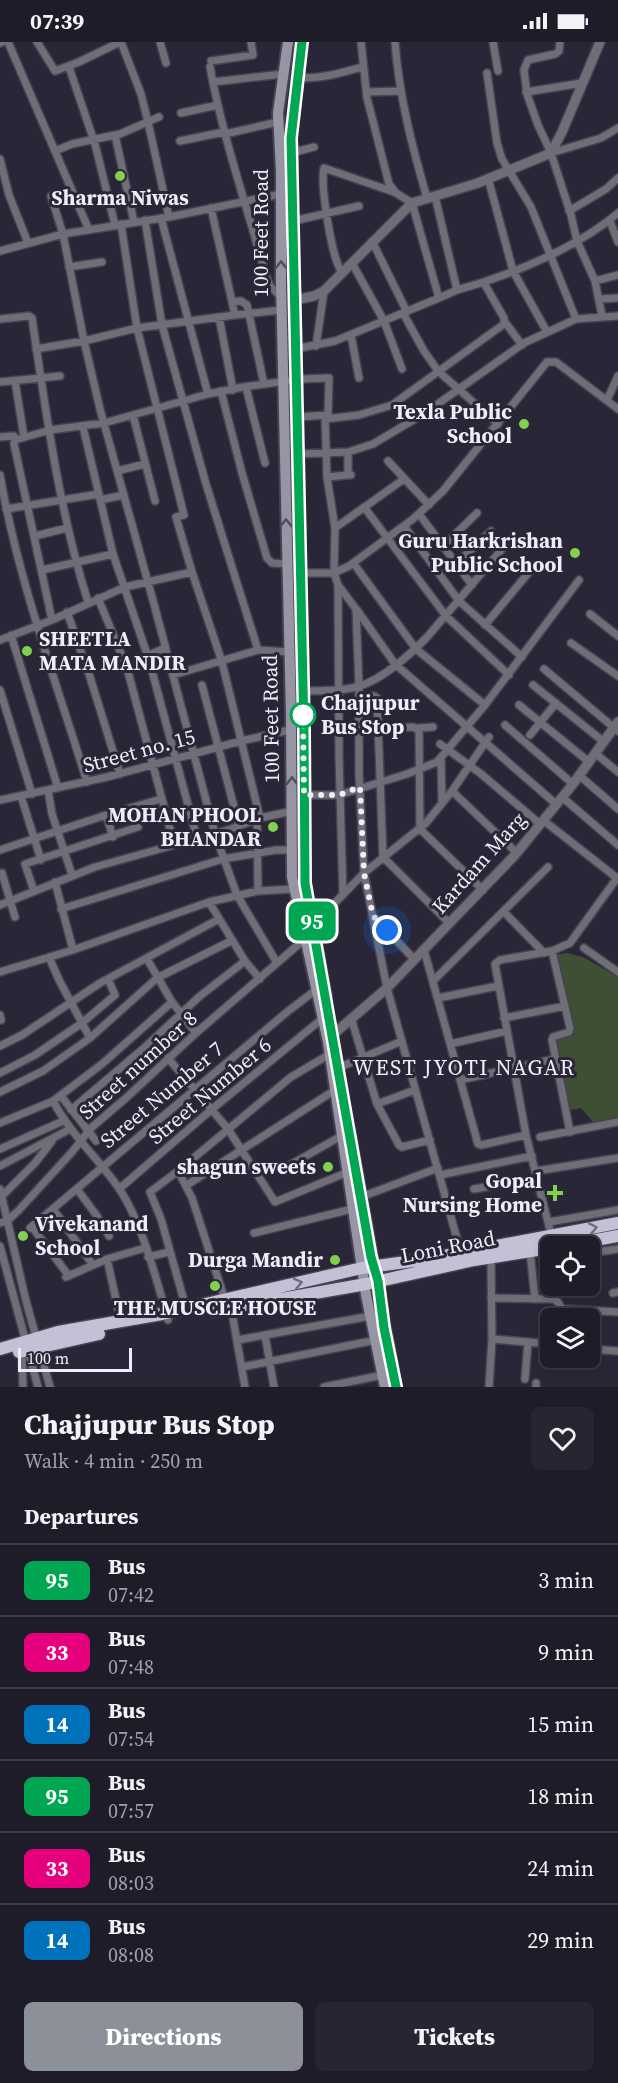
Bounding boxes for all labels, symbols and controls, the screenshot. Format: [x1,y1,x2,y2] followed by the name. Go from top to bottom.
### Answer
[30,6,84,36] text: 07:39
[113,169,127,183] marker: Sharma Niwas
[246,169,275,297] street label: 100 Feet Road
[51,183,189,212] place label: Sharma Niwas
[275,261,287,270] one-way arrow
[393,397,512,450] place label: Texla Public School
[517,417,531,431] marker: Texla Public School
[280,519,292,528] one-way arrow
[398,526,563,579] place label: Guru Harkrishan Public School
[568,546,582,560] marker: Guru Harkrishan Public School
[39,624,186,677] place label: SHEETLA MATA MANDIR
[20,644,34,658] marker: SHEETLA MATA MANDIR
[255,654,286,783] street label: 100 Feet Road
[321,688,420,741] place label: Chajjupur Bus Stop
[290,702,316,728] marker: Chajjupur Bus Stop
[79,722,198,779] street label: Street no. 15
[286,777,298,786] one-way arrow
[108,800,262,853] place label: MOHAN PHOOL BHANDAR
[425,805,532,920] street label: Kardam Marg
[266,820,280,834] marker: MOHAN PHOOL BHANDAR
[285,902,339,940] line badge: 95
[301,907,323,936] text: 95
[372,915,402,945] your location
[72,1004,203,1126] street label: Street number 8
[142,1031,277,1151] street label: Street Number 6
[94,1035,229,1155] street label: Street Number 7
[353,1052,575,1082] district label: WEST JYOTI NAGAR
[177,1152,316,1181] place label: shagun sweets
[321,1160,335,1174] marker: shagun sweets
[403,1166,542,1219] place label: Gopal Nursing Home
[546,1184,564,1202] marker: Gopal Nursing Home
[35,1209,149,1262] place label: Vivekanand School
[587,1222,597,1235] one-way arrow
[398,1223,498,1270] street label: Loni Road
[16,1229,30,1243] marker: Vivekanand School
[540,1236,600,1368] map controls
[540,1236,600,1296] button: locate
[188,1245,323,1274] place label: Durga Mandir
[328,1253,342,1267] marker: Durga Mandir
[293,1277,303,1290] one-way arrow
[208,1279,222,1293] marker: THE MUSCLE HOUSE
[114,1293,316,1322] place label: THE MUSCLE HOUSE
[540,1308,600,1368] button: layers
[18,1345,132,1372] scale bar
[27,1347,69,1369] text: 100 m
[24,1405,275,1443] text: Chajjupur Bus Stop
[531,1407,594,1470] button: heart
[24,1447,203,1475] text: Walk · 4 min · 250 m
[24,1501,138,1531] text: Departures
[108,1551,145,1581] text: Bus
[538,1565,594,1595] text: 3 min
[46,1566,68,1595] text: 95
[108,1581,154,1609] text: 07:42
[108,1623,145,1653] text: Bus
[538,1637,594,1667] text: 9 min
[46,1638,68,1667] text: 33
[108,1653,154,1681] text: 07:48
[108,1695,145,1725] text: Bus
[527,1709,594,1739] text: 15 min
[46,1710,68,1739] text: 14
[108,1725,154,1753] text: 07:54
[108,1767,145,1797] text: Bus
[527,1781,594,1811] text: 18 min
[46,1782,68,1811] text: 95
[108,1797,154,1825] text: 07:57
[108,1839,145,1869] text: Bus
[527,1853,594,1883] text: 24 min
[46,1854,68,1883] text: 33
[108,1869,154,1897] text: 08:03
[108,1911,145,1941] text: Bus
[527,1925,594,1955] text: 29 min
[46,1926,68,1955] text: 14
[108,1941,154,1969] text: 08:08
[24,2002,303,2071] button: Directions
[315,2002,594,2071] button: Tickets

